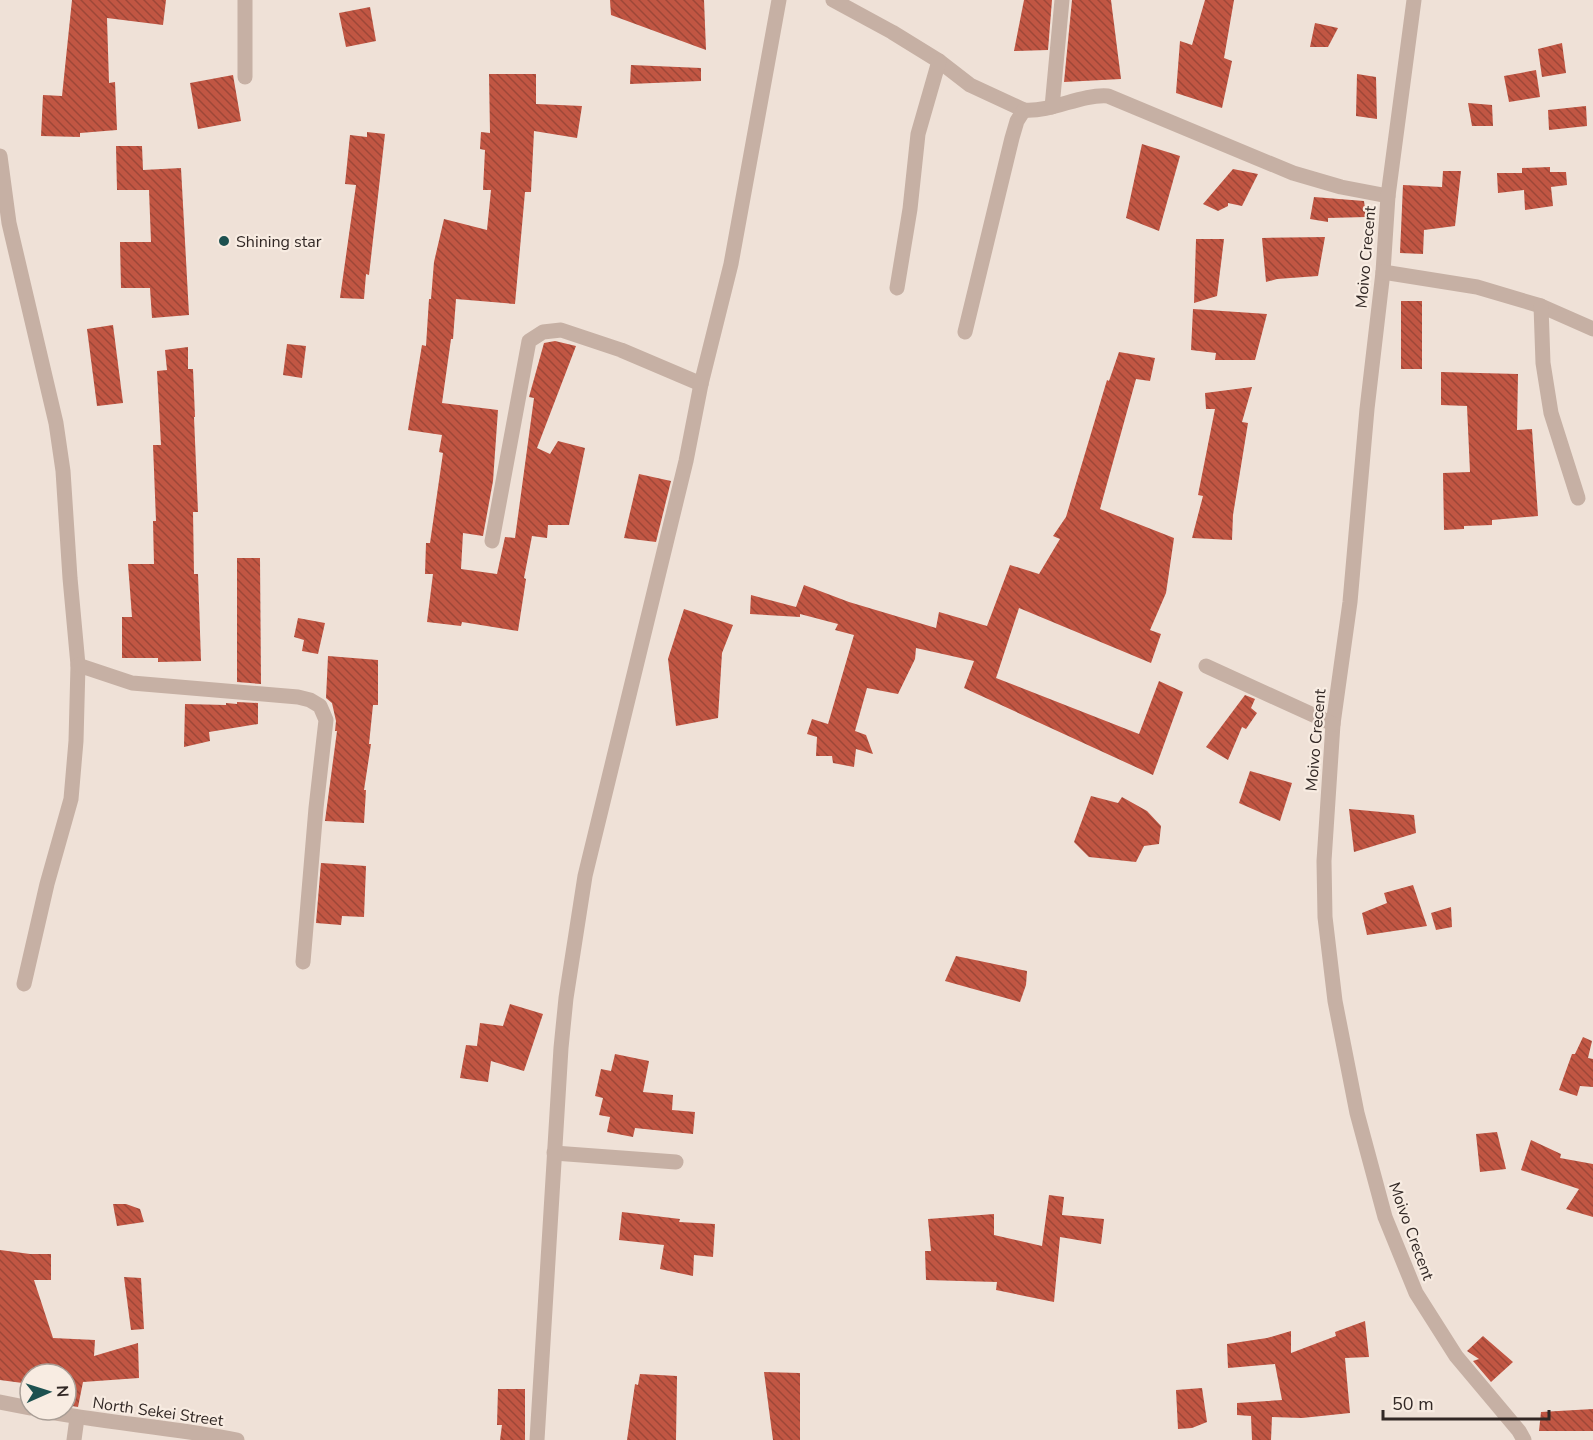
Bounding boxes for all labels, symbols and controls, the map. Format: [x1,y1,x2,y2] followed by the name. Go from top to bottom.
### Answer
[1351,205,1381,309] street label: Moivo Crecent
[236,231,322,253] place label: Shining star
[217,234,231,248] marker: Shining star
[1301,688,1331,792] street label: Moivo Crecent
[1383,1179,1439,1284] street label: Moivo Crecent
[18,1362,78,1422] north arrow
[1383,1383,1550,1421] scale bar
[51,1385,73,1398] text: N
[91,1392,225,1432] street label: North Sekei Street
[1392,1392,1434,1416] text: 50 m

